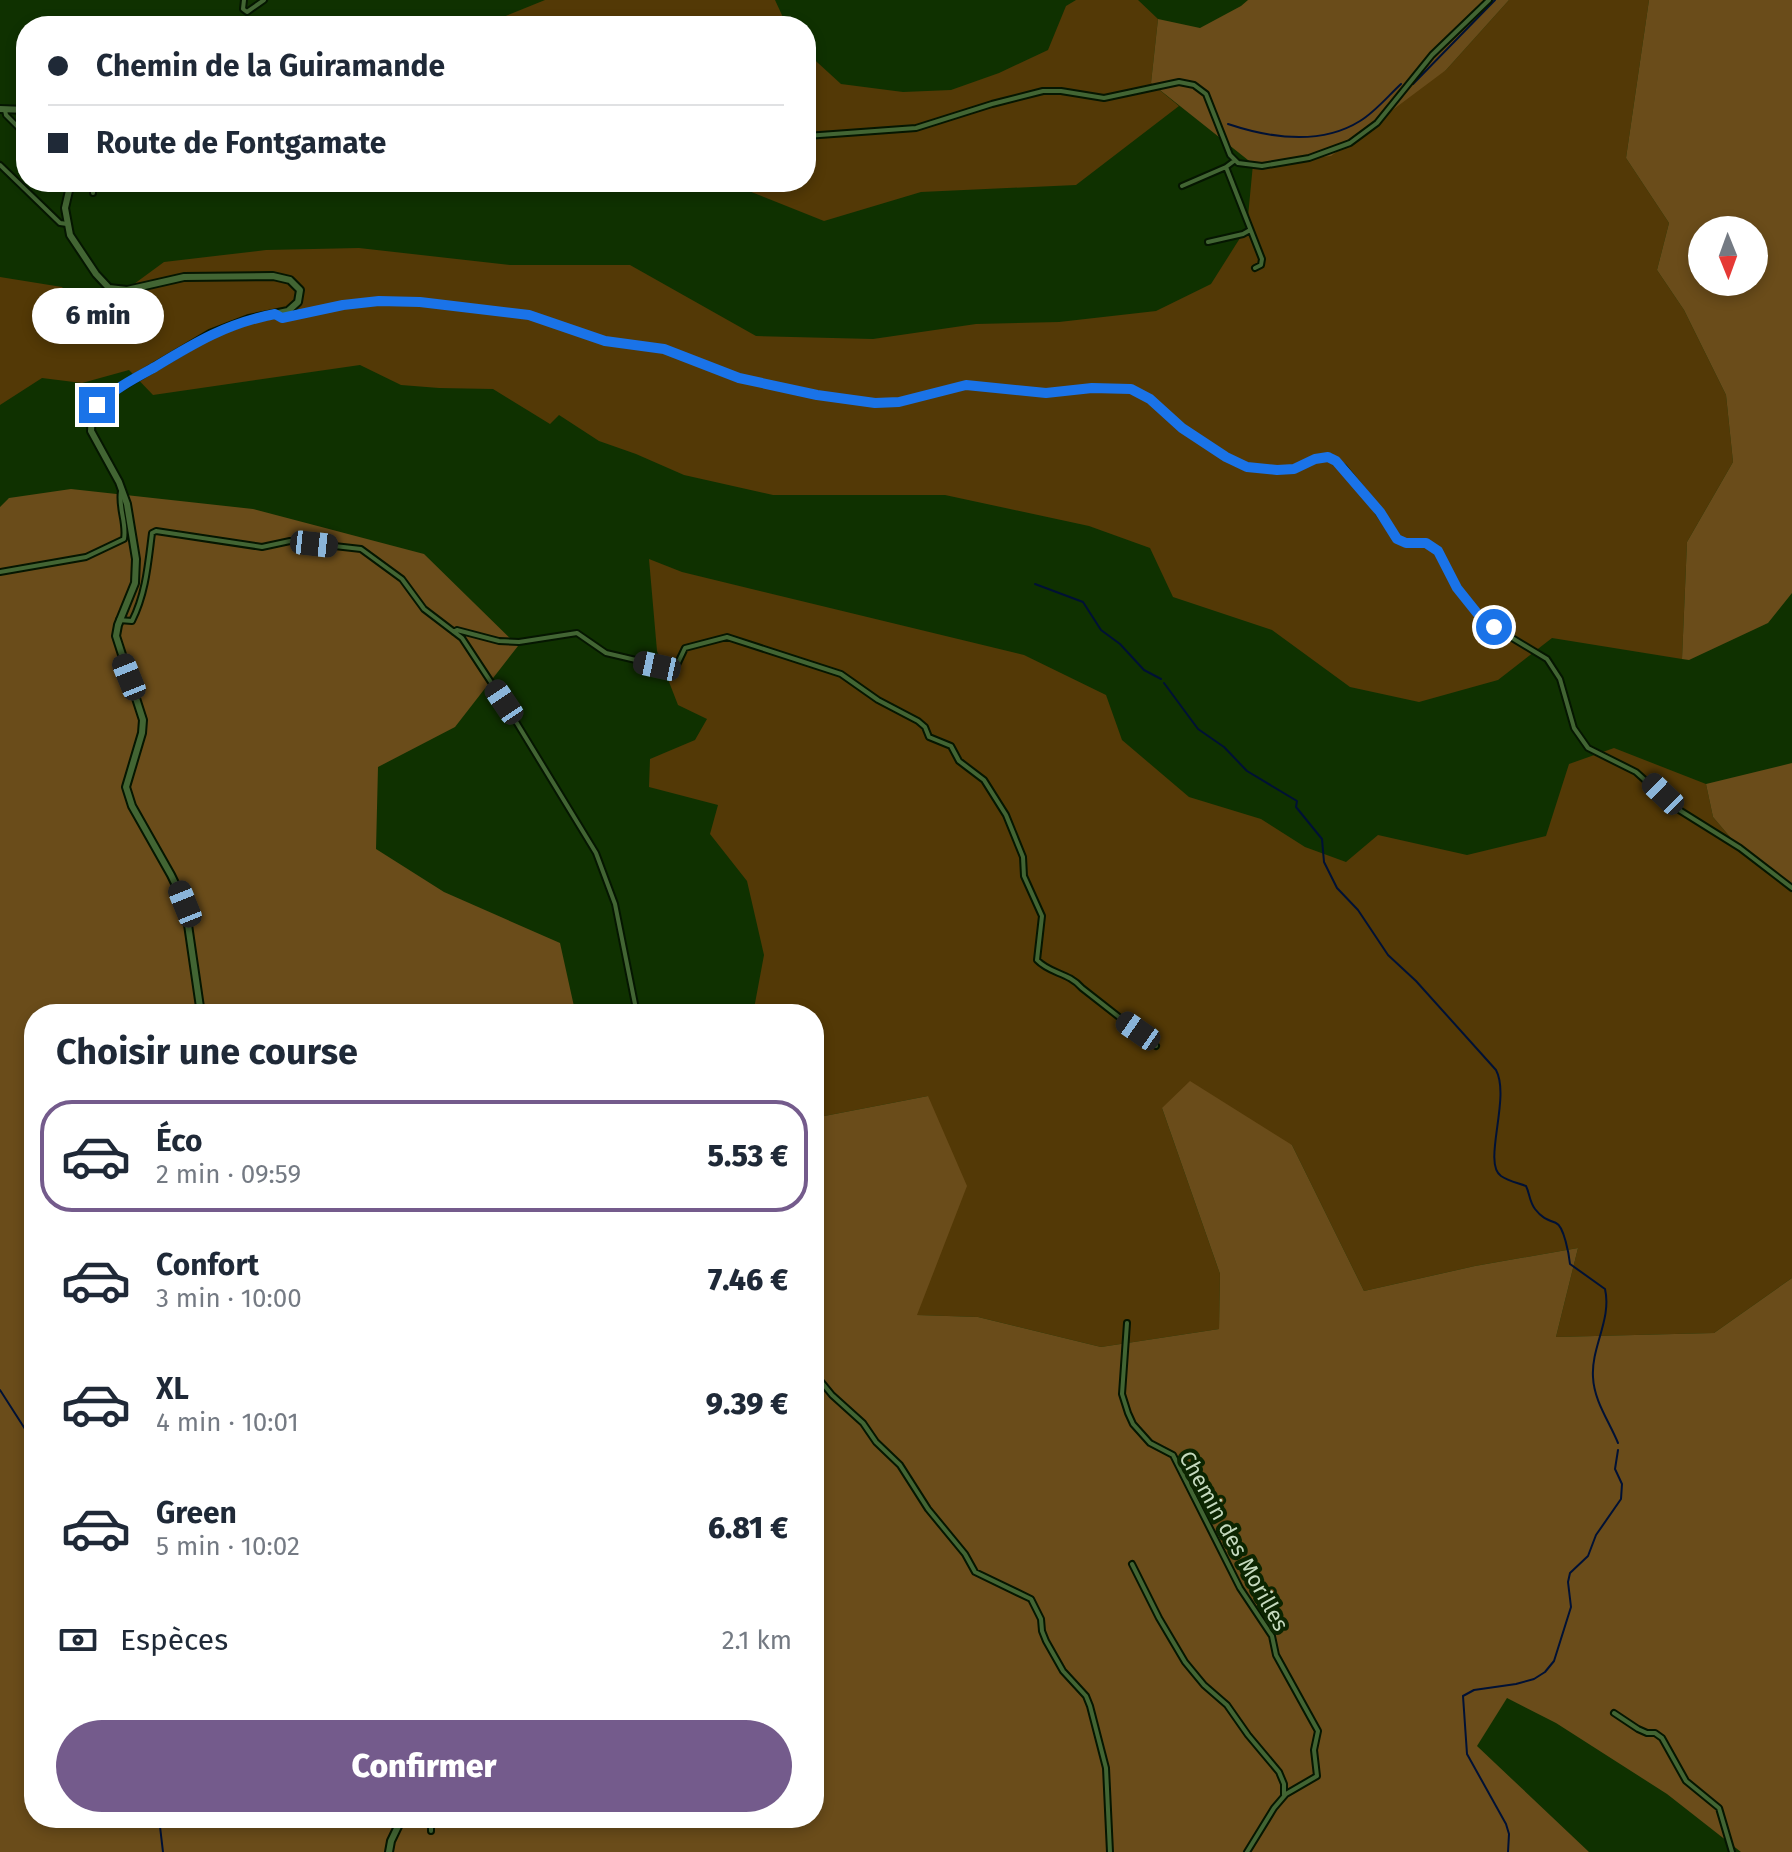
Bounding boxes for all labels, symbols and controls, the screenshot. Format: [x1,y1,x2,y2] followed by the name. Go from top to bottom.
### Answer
[96,48,445,84] text: Chemin de la Guiramande
[96,125,386,161] text: Route de Fontgamate
[1688,216,1768,296] north arrow
[1688,216,1768,296] map controls
[31,289,163,345] callout: 6 min
[66,300,130,331] text: 6 min
[79,387,115,423] route end
[289,530,339,558] car
[1476,609,1512,645] route start
[631,649,683,683] car
[109,650,149,704] car
[481,675,527,729] car
[1637,769,1689,819] car
[165,877,205,931] car
[1111,1007,1165,1055] car
[56,1030,358,1074] text: Choisir une course
[60,1120,132,1192] icon: car
[156,1123,202,1159] text: Éco
[708,1138,788,1174] text: 5.53 €
[156,1159,301,1190] text: 2 min · 09:59
[60,1244,132,1316] icon: car
[156,1247,259,1283] text: Confort
[708,1262,788,1298] text: 7.46 €
[156,1283,302,1314] text: 3 min · 10:00
[60,1368,132,1440] icon: car
[156,1371,189,1407] text: XL
[706,1386,788,1422] text: 9.39 €
[156,1407,299,1438] text: 4 min · 10:01
[1173,1446,1295,1636] street label: Chemin des Morilles
[60,1492,132,1564] icon: car
[156,1495,237,1531] text: Green
[708,1510,788,1546] text: 6.81 €
[156,1531,300,1562] text: 5 min · 10:02
[56,1618,100,1662] icon: cash
[120,1622,228,1658] text: Espèces
[722,1625,792,1656] text: 2.1 km
[56,1720,792,1812] button: Confirmer

